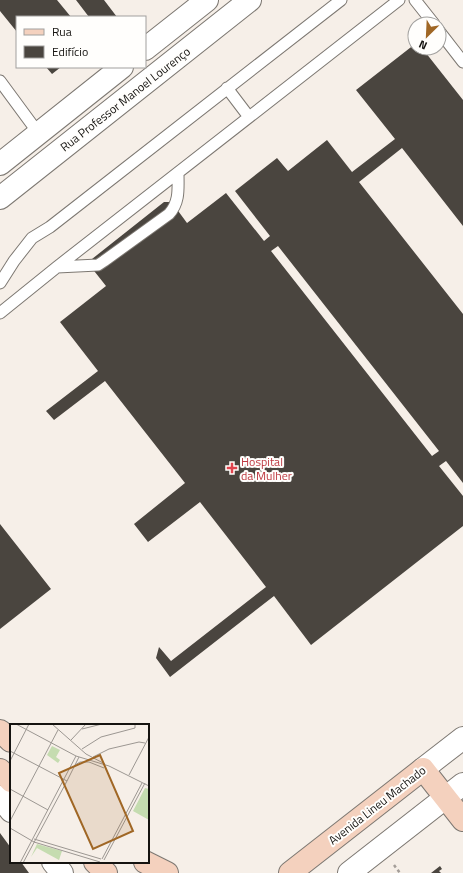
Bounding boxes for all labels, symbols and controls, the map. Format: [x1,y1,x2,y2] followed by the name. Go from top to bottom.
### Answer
[16,16,146,68] legend
[407,16,447,56] north arrow
[52,22,72,41] text: Rua
[416,36,430,54] text: N
[52,42,88,61] text: Edifício
[56,42,194,156] street label: Rua Professor Manoel Lourenço
[241,452,292,485] place label: Hospital da Mulher
[226,462,238,474] marker: Hospital da Mulher
[10,724,149,863] inset map
[324,761,430,849] street label: Avenida Lineu Machado

